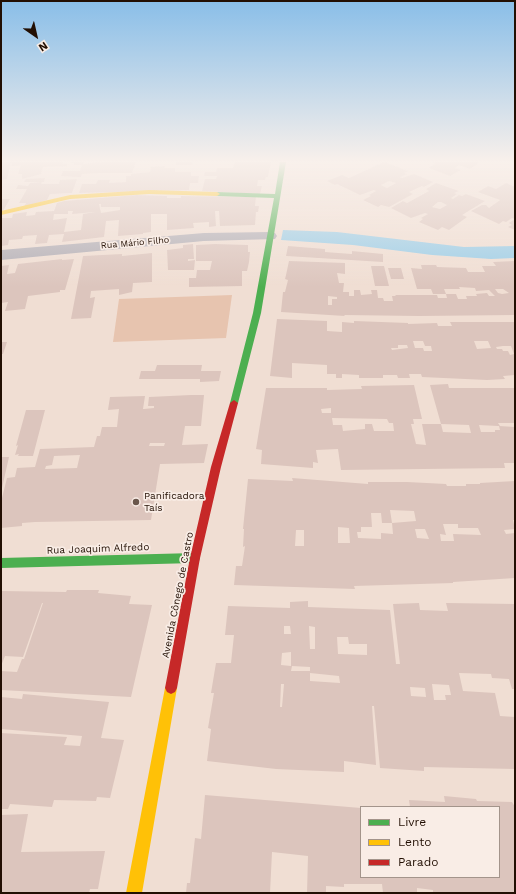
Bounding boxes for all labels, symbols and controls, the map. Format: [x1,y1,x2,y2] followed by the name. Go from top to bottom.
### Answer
[16,16,56,56] north arrow
[36,39,50,54] text: N
[100,235,170,251] street label: Rua Mário Filho
[144,490,204,514] place label: Panificadora Taís
[131,497,141,507] marker: Panificadora Taís
[160,531,196,659] street label: Avenida Cônego de Castro
[47,541,149,557] street label: Rua Joaquim Alfredo
[360,806,500,878] legend
[398,815,426,829] text: Livre
[398,835,432,849] text: Lento
[398,855,438,869] text: Parado

